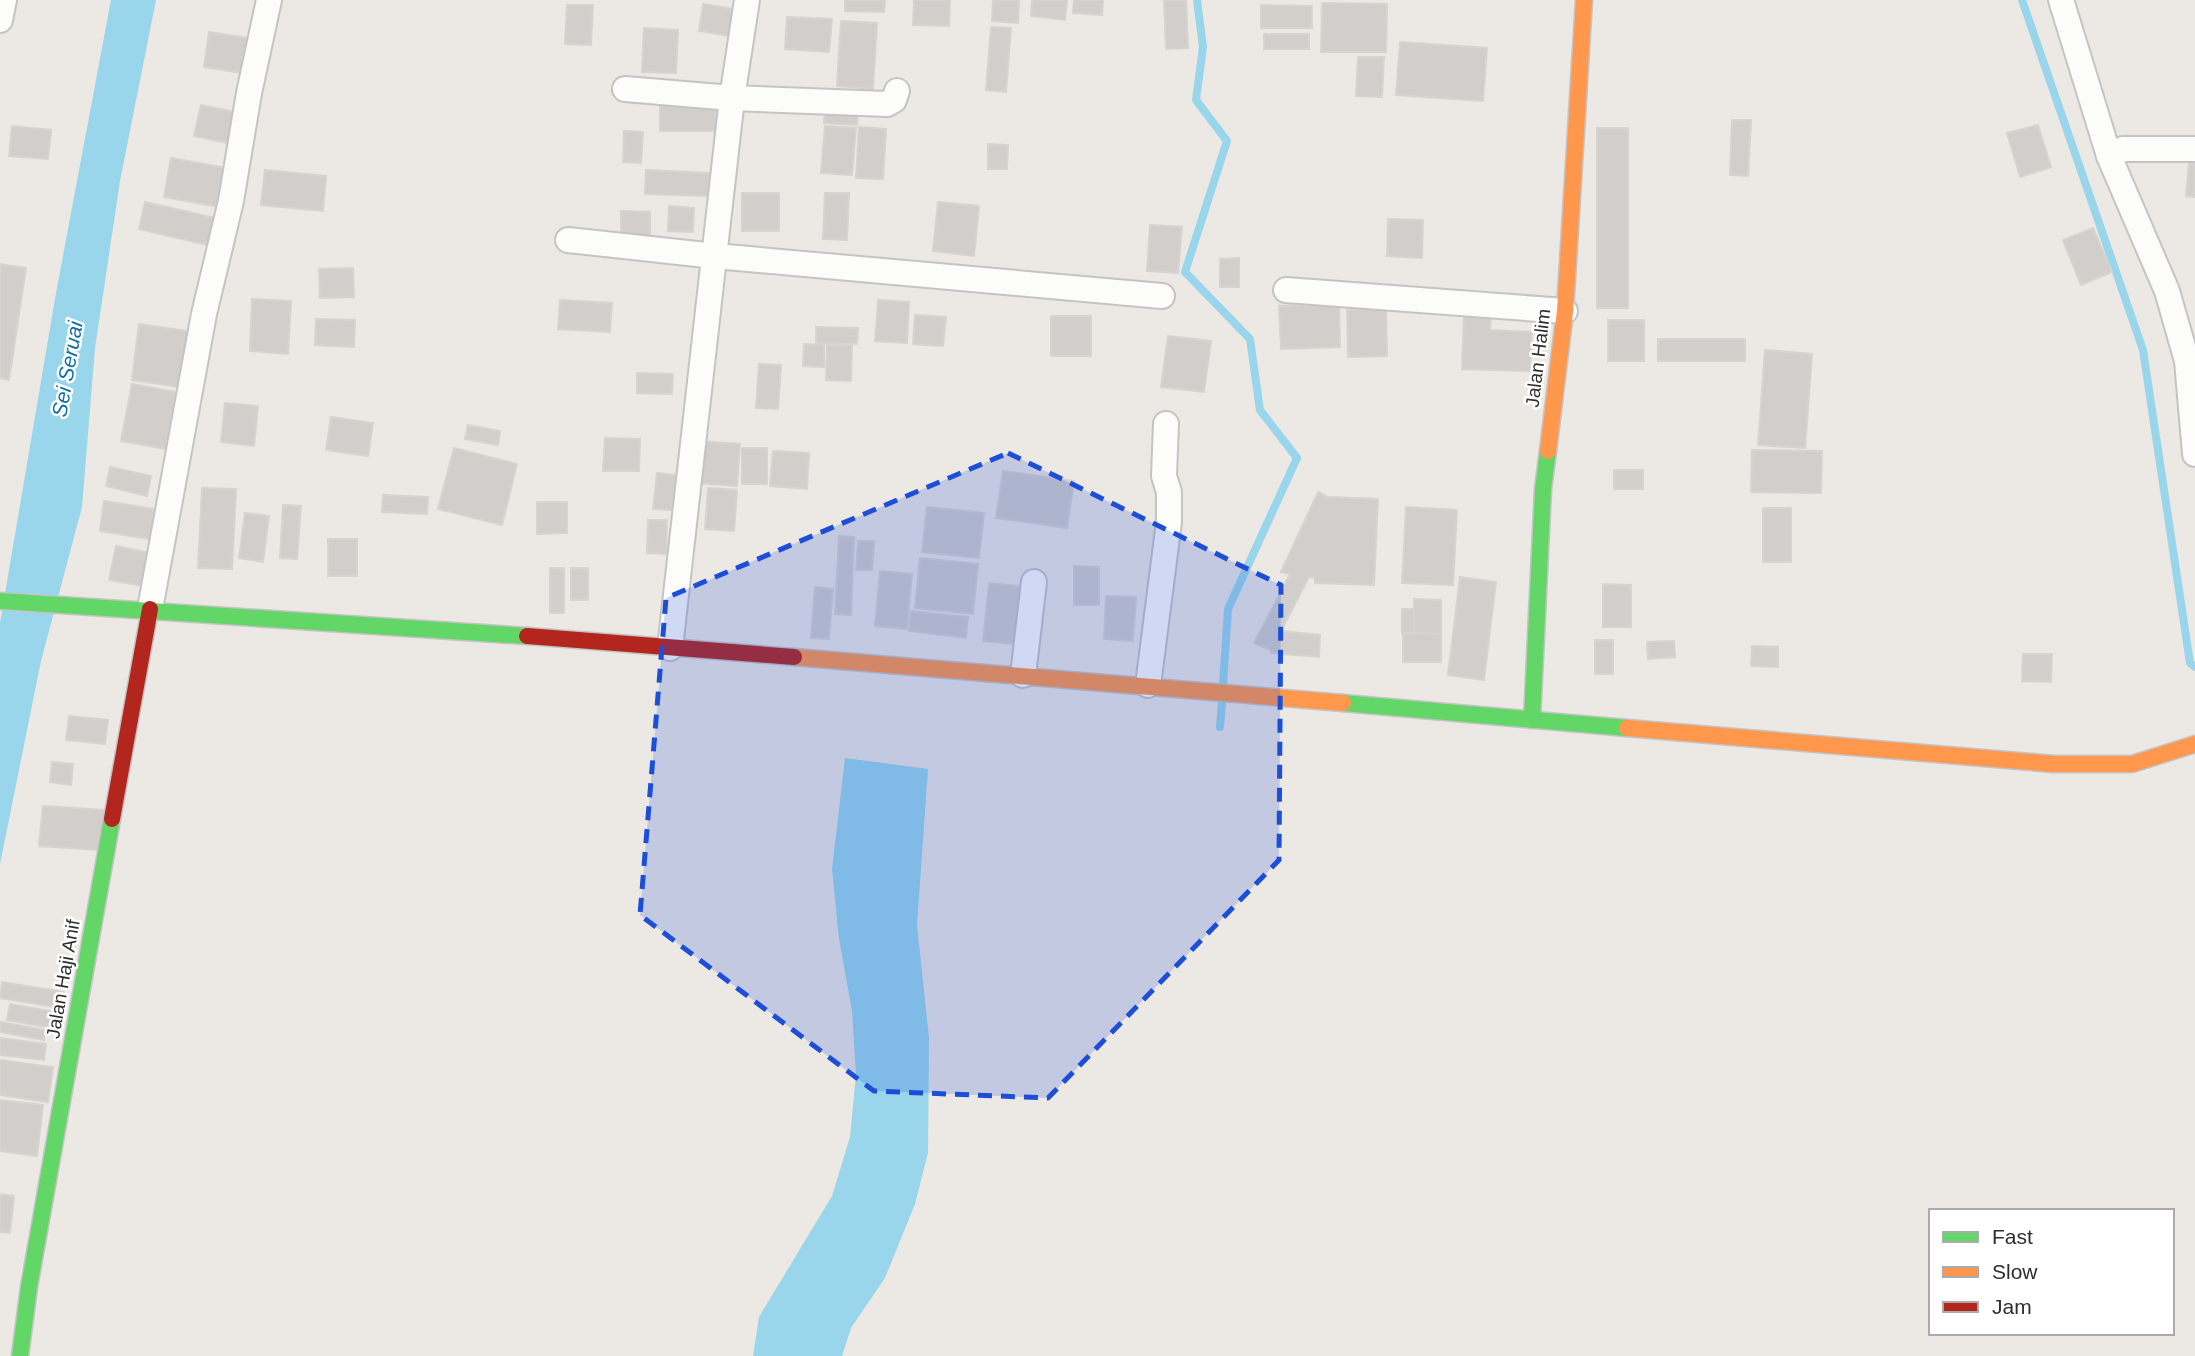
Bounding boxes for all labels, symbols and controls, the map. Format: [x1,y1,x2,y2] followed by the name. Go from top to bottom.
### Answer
[1522,307,1554,409] street label: Jalan Halim
[47,318,87,419] water label: Sei Seruai
[42,917,84,1040] street label: Jalan Haji Anif
[1929,1209,2174,1335] legend
[1992,1225,2033,1248] text: Fast
[1992,1260,2038,1283] text: Slow
[1992,1295,2032,1318] text: Jam

